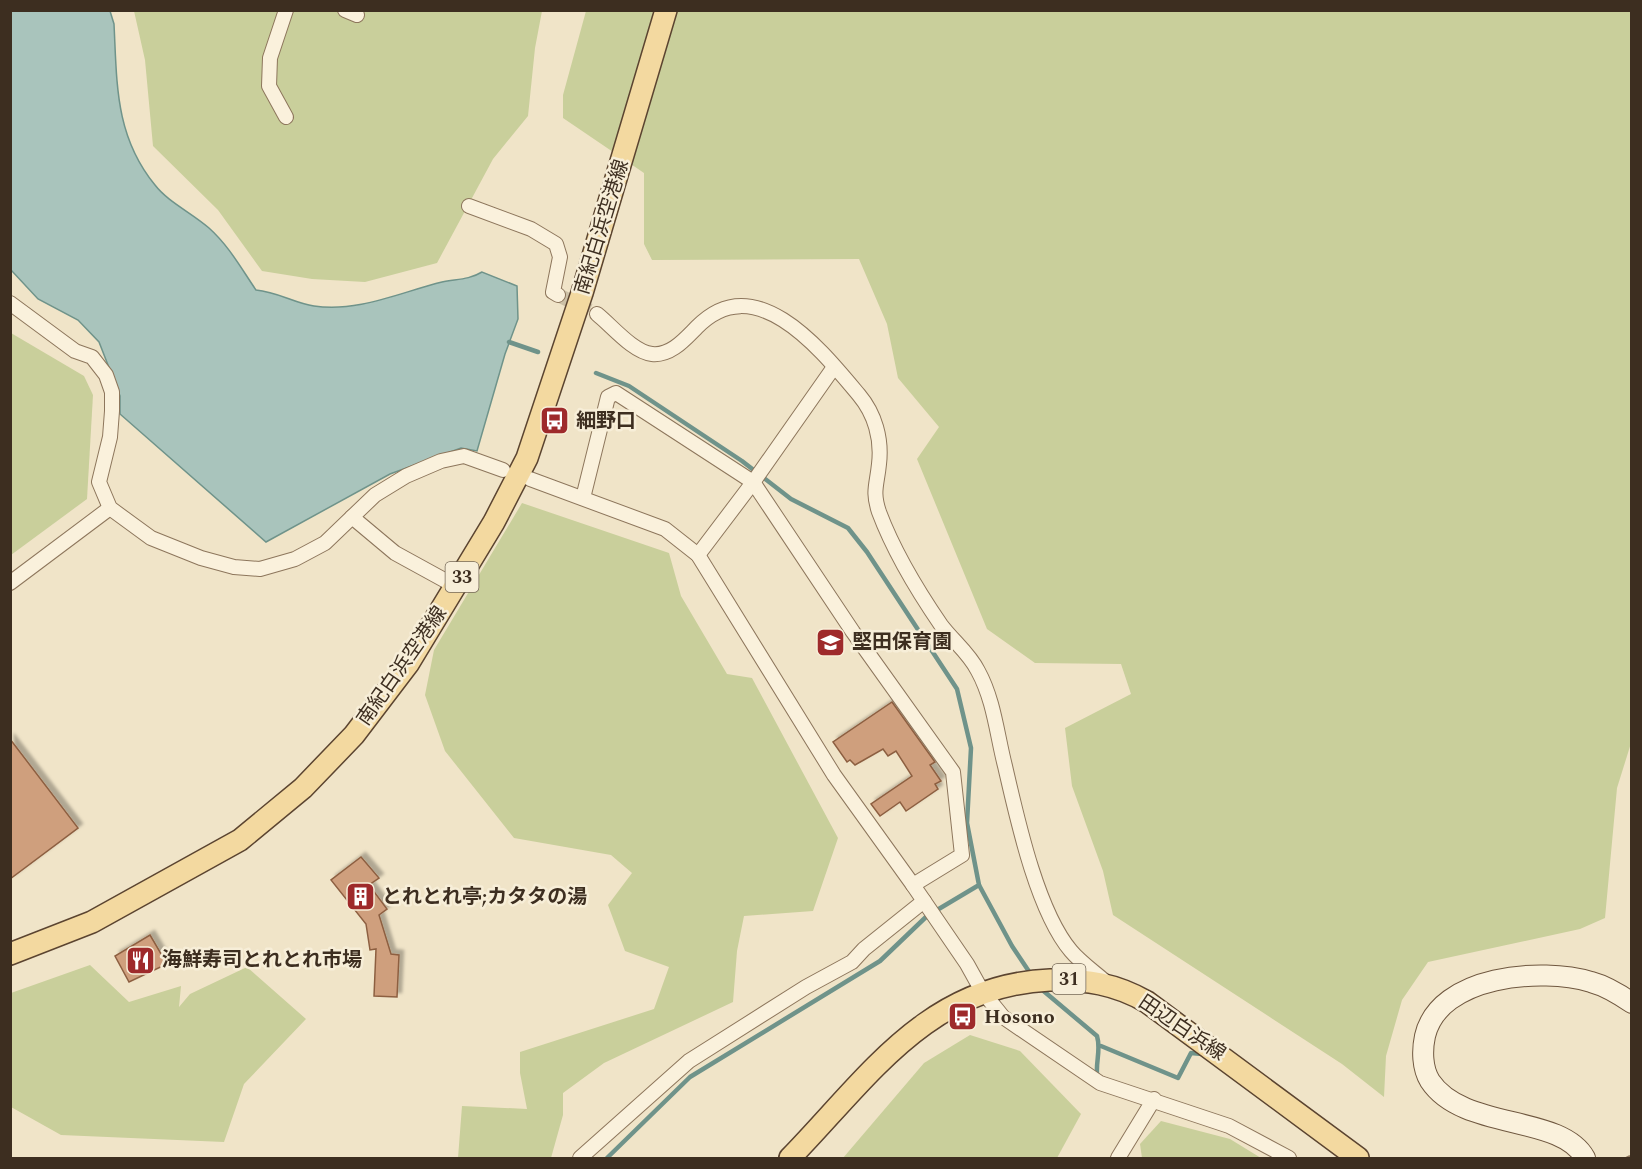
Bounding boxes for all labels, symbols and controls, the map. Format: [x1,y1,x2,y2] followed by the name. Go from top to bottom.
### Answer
[567,156,637,298] street label: 南紀白浜空港線
[539,405,571,437] bus stop icon: 細野口
[576,406,636,436] place label: 細野口
[446,562,478,592] road number: 33
[350,600,454,732] street label: 南紀白浜空港線
[815,626,847,658] school or university icon: 堅田保育園
[852,627,952,657] place label: 堅田保育園
[345,881,377,913] building icon: とれとれ亭;カタタの湯
[382,882,587,912] place label: とれとれ亭;カタタの湯
[125,944,157,976] restaurant icon: 海鮮寿司とれとれ市場
[162,945,362,975] place label: 海鮮寿司とれとれ市場
[1052,964,1086,994] road number: 31
[1132,988,1232,1068] street label: 田辺白浜線
[947,1001,979,1033] bus stop icon: Hosono
[984,1002,1055,1032] place label: Hosono

